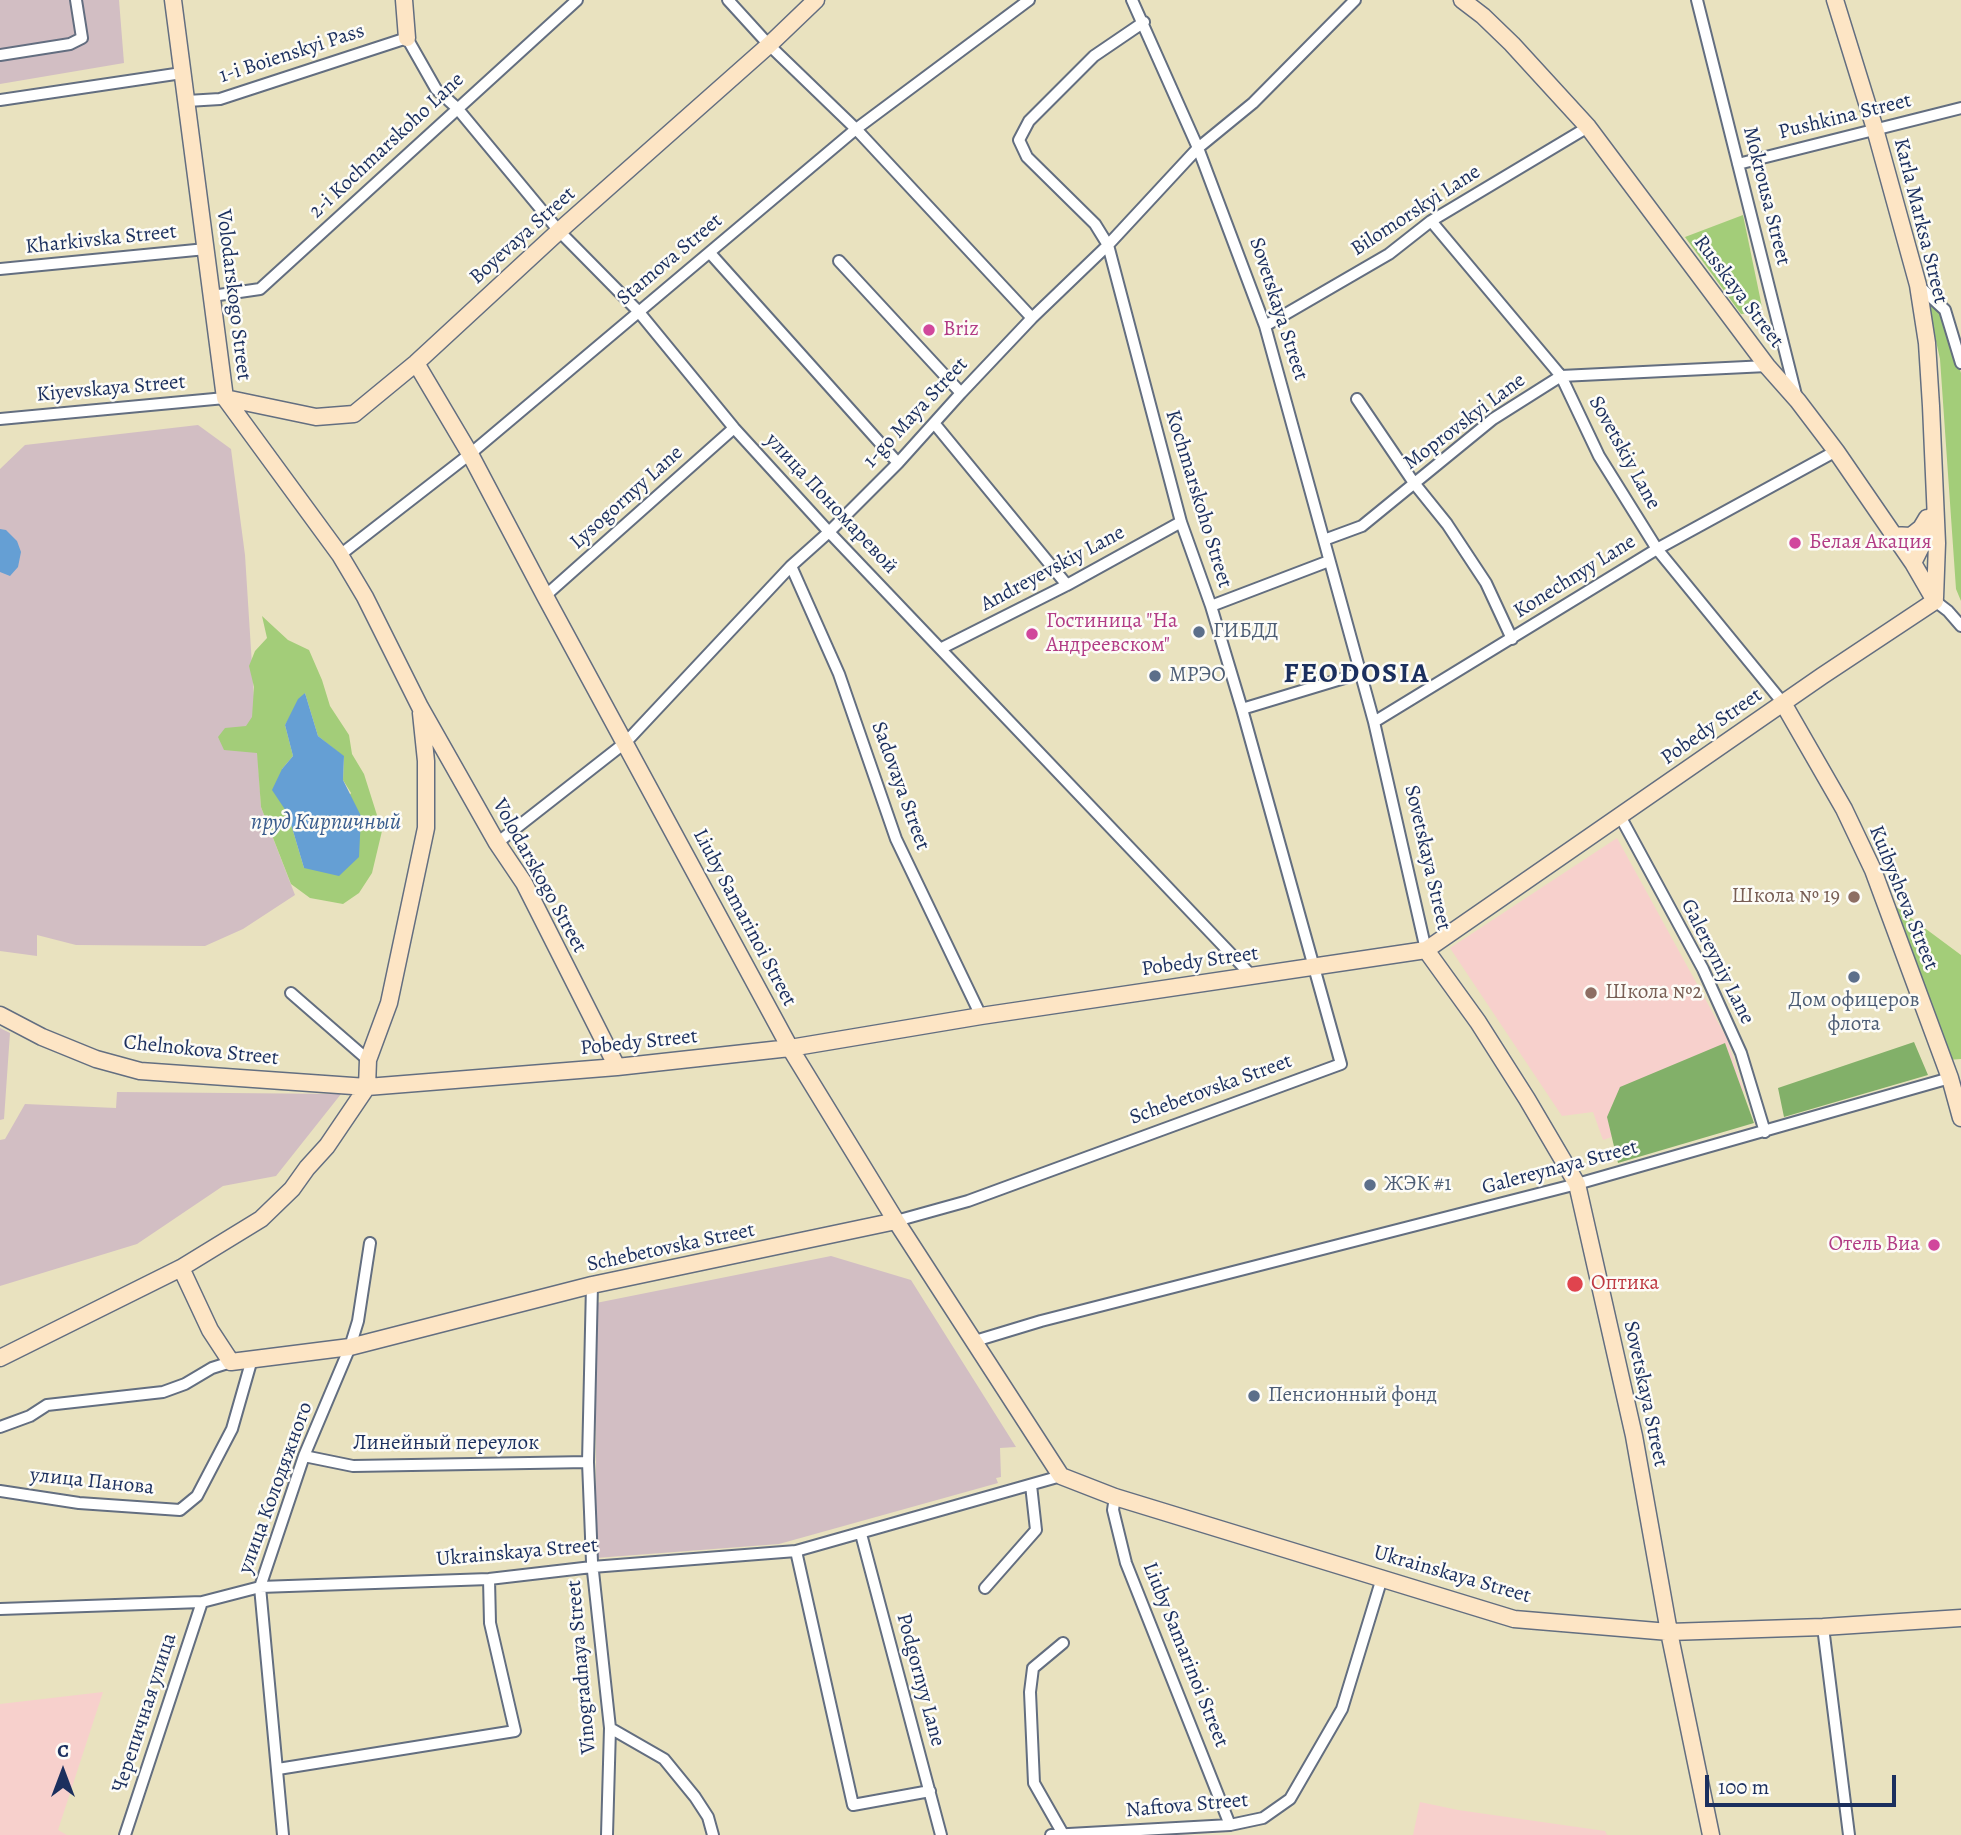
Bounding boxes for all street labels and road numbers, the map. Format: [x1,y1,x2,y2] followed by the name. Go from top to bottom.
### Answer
[216,19,368,89] street label: 1-i Boienskyi Pass
[304,68,470,224] street label: 2-i Kochmarskoho Lane
[1776,88,1914,146] street label: Pushkina Street
[1737,124,1795,268] street label: Mokrousa Street
[1887,136,1953,306] street label: Karla Marksa Street
[1346,160,1486,262] street label: Bilomorskyi Lane
[465,182,581,290] street label: Boyevaya Street
[210,208,256,382] street label: Volodarskogo Street
[612,209,728,311] street label: Stamova Street
[24,220,178,260] street label: Kharkivska Street
[1687,231,1789,353] street label: Russkaya Street
[1243,234,1313,384] street label: Sovetskaya Street
[858,353,974,473] street label: 1-go Maya Street
[1399,368,1531,476] street label: Moprovskyi Lane
[36,370,186,408] street label: Kiyevskaya Street
[1582,392,1666,514] street label: Sovetskiy Lane
[1159,407,1237,591] street label: Kochmarskoho Street
[759,428,903,580] street label: улица Пономаревой
[565,441,689,555] street label: Lysogornyy Lane
[977,520,1129,618] street label: Andreyevskiy Lane
[1509,529,1641,625] street label: Konechnyy Lane
[1657,683,1767,771] street label: Pobedy Street
[865,718,935,854] street label: Sadovaya Street
[1398,783,1456,933] street label: Sovetskaya Street
[486,795,592,957] street label: Volodarskogo Street
[1863,822,1943,974] street label: Kuibysheva Street
[687,825,801,1011] street label: Liuby Samarinoi Street
[1675,895,1759,1029] street label: Galereyniy Lane
[1140,941,1260,983] street label: Pobedy Street
[579,1024,699,1062] street label: Pobedy Street
[122,1030,280,1072] street label: Chelnokova Street
[1126,1049,1296,1131] street label: Schebetovska Street
[1479,1135,1641,1201] street label: Galereynaya Street
[585,1218,757,1278] street label: Schebetovska Street
[1617,1319,1673,1469] street label: Sovetskaya Street
[233,1399,319,1577] street label: улица Колодяжного
[353,1431,539,1457] street label: Линейный переулок
[29,1463,155,1501] street label: улица Панова
[435,1533,599,1573] street label: Ukrainskaya Street
[1371,1541,1533,1609] street label: Ukrainskaya Street
[1136,1559,1234,1751] street label: Liuby Samarinoi Street
[562,1579,602,1755] street label: Vinogradnaya Street
[890,1611,950,1749] street label: Podgornyy Lane
[107,1630,183,1796] street label: Черепичная улица
[1125,1788,1249,1824] street label: Naftova Street

